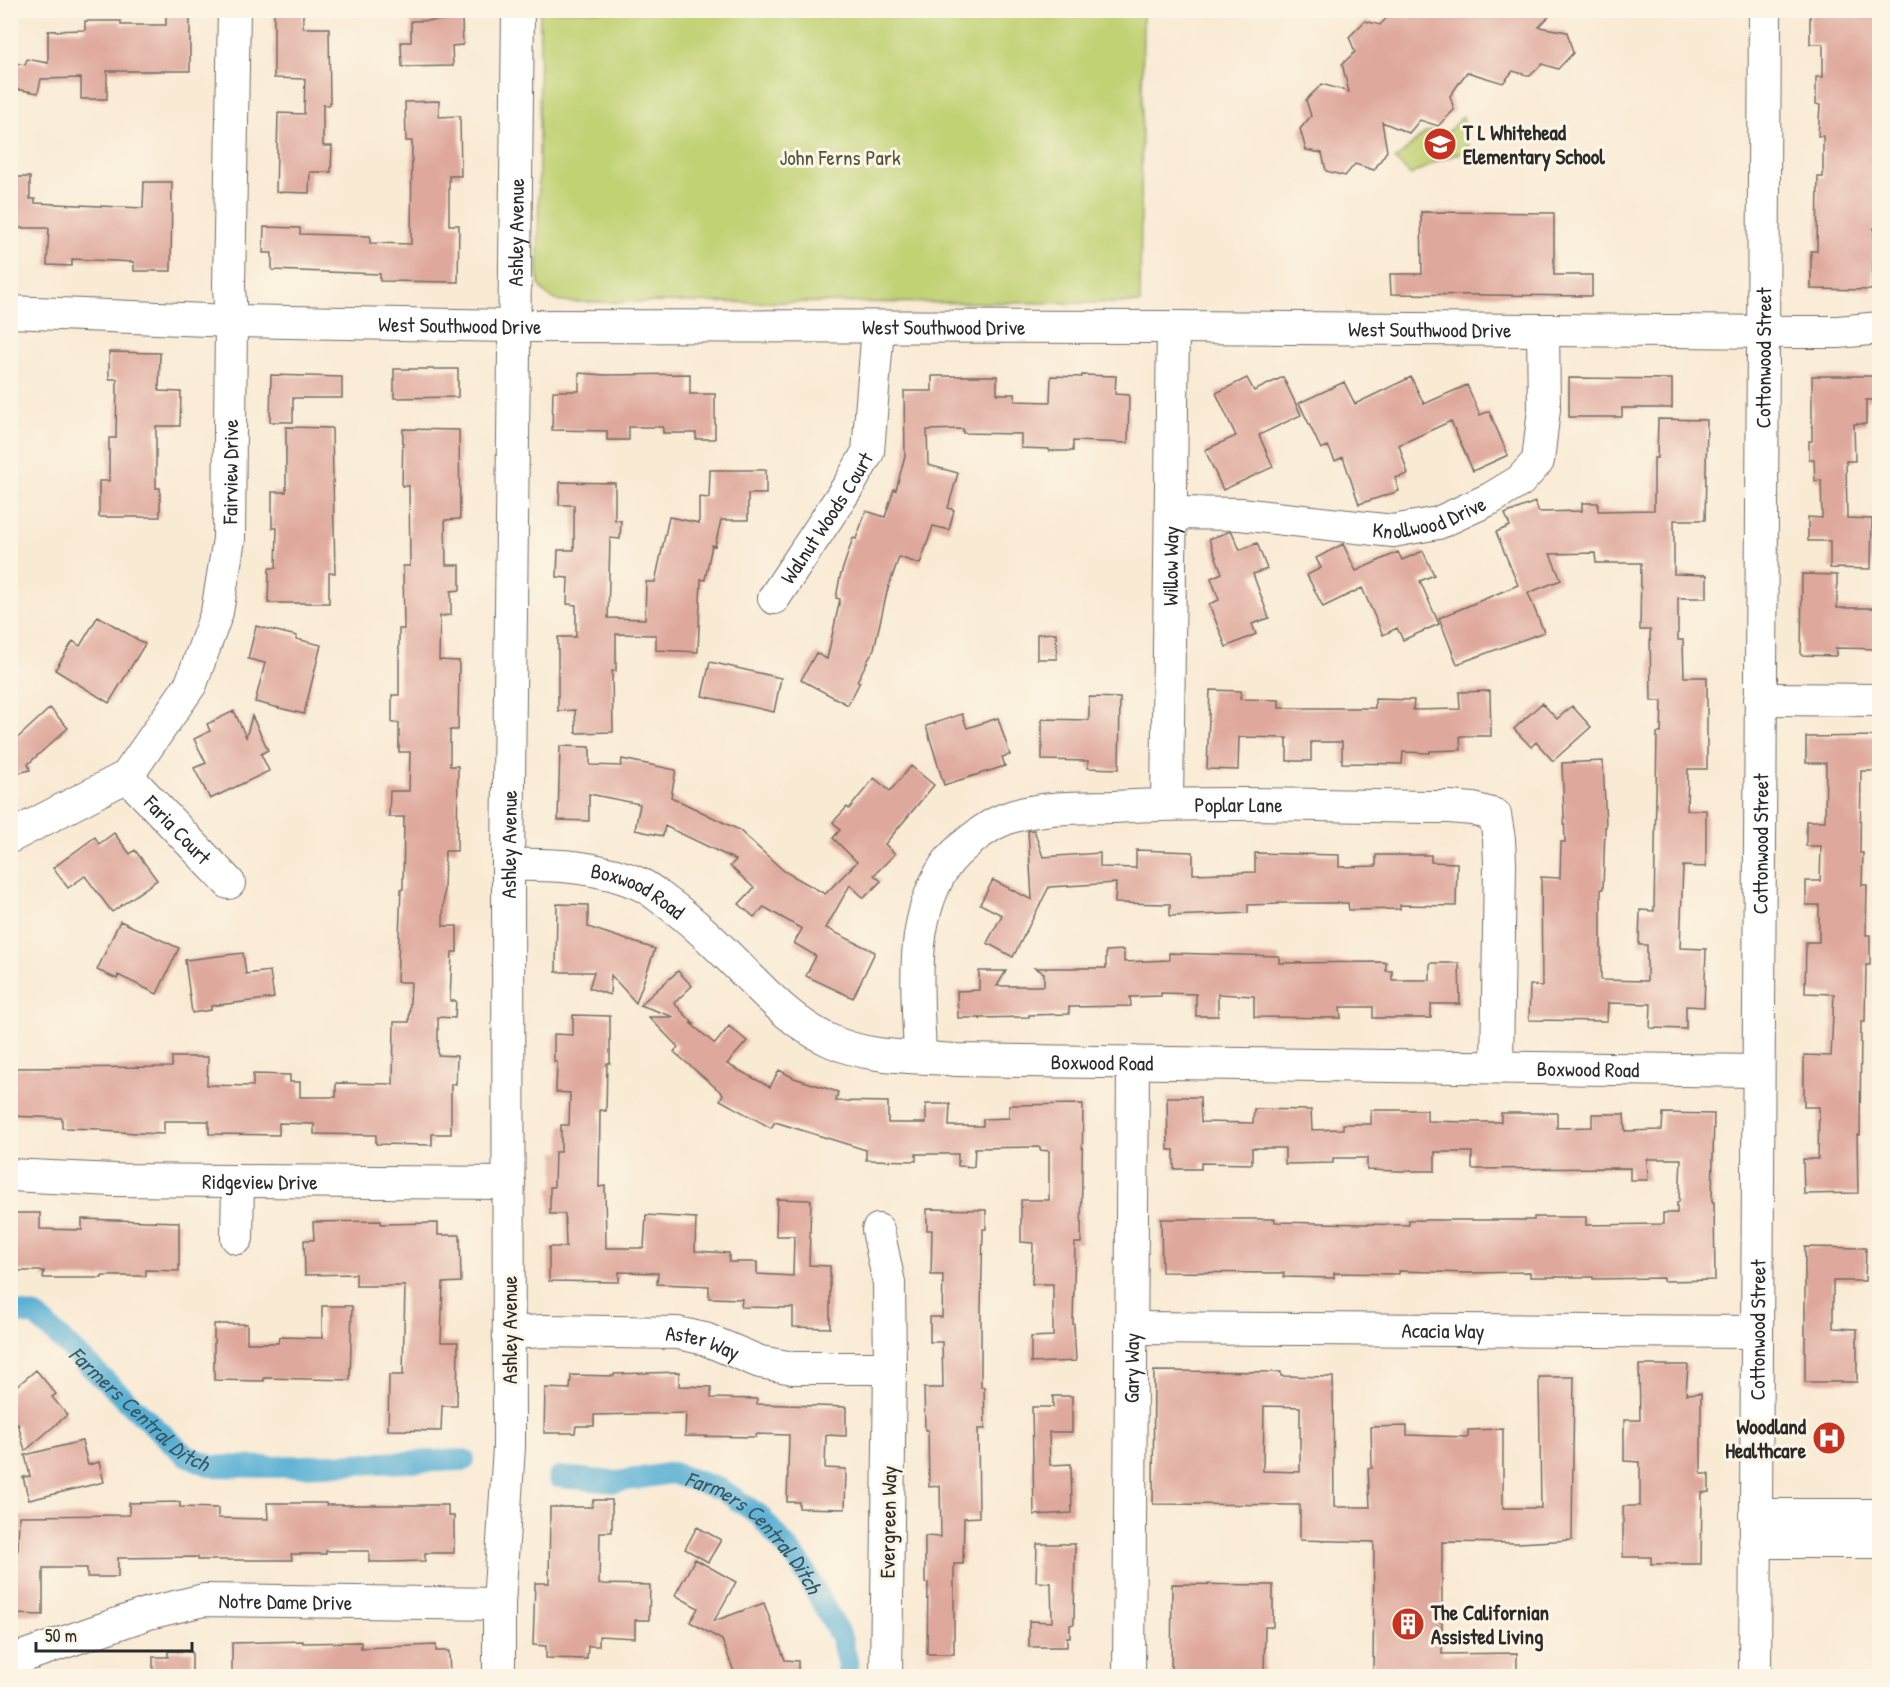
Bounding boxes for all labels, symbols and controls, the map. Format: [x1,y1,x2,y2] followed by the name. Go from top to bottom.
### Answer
[1462,118,1605,172] place label: T L Whitehead Elementary School
[1422,126,1458,162] school or university icon: T L Whitehead Elementary School
[779,143,901,172] park label: John Ferns Park
[500,178,531,287] street label: Ashley Avenue
[1748,287,1778,429] street label: Cottonwood Street
[378,309,541,341] street label: West Southwood Drive
[862,312,1025,341] street label: West Southwood Drive
[1348,314,1512,344] street label: West Southwood Drive
[215,419,245,525] street label: Fairview Drive
[773,446,880,589] street label: Walnut Woods Court
[1371,488,1490,545] street label: Knollwood Drive
[1155,526,1185,606] street label: Willow Way
[1745,773,1775,915] street label: Cottonwood Street
[137,788,219,871] street label: Faria Court
[493,790,523,898] street label: Ashley Avenue
[1194,790,1283,819] street label: Poplar Lane
[589,855,691,925] street label: Boxwood Road
[1050,1047,1154,1077] street label: Boxwood Road
[1536,1053,1640,1084] street label: Boxwood Road
[202,1166,318,1196] street label: Ridgeview Drive
[1742,1259,1772,1401] street label: Cottonwood Street
[495,1276,524,1384] street label: Ashley Avenue
[1402,1315,1485,1345] street label: Acacia Way
[665,1318,745,1367] street label: Aster Way
[1116,1333,1146,1403] street label: Gary Way
[63,1339,216,1479] water label: Farmers Central Ditch
[1725,1412,1807,1465] place label: Woodland Healthcare
[1811,1420,1847,1456] hospital icon: Woodland Healthcare
[682,1463,830,1600] water label: Farmers Central Ditch
[873,1465,903,1579] street label: Evergreen Way
[219,1586,352,1617] street label: Notre Dame Drive
[1430,1598,1549,1652] place label: The Californian Assisted Living
[1390,1606,1426,1642] building icon: The Californian Assisted Living
[36,1615,192,1653] scale bar
[45,1623,77,1648] text: 50 m

